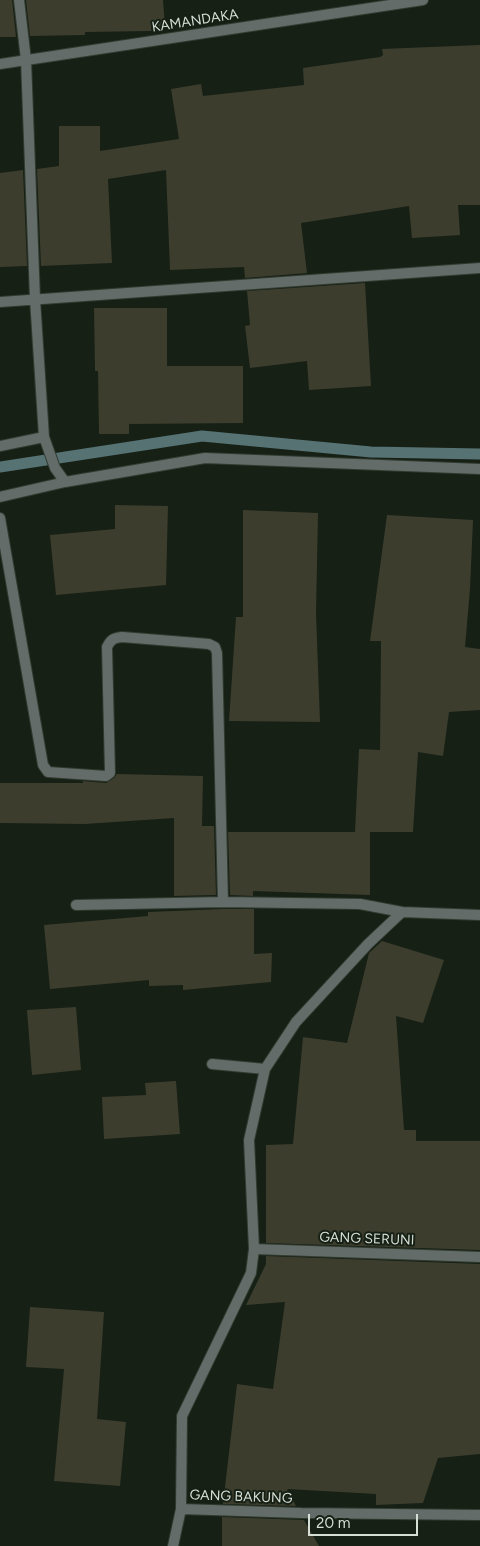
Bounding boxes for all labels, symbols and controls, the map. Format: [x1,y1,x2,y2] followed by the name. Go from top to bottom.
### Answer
[151,6,239,36] street label: KAMANDAKA
[319,1229,415,1249] street label: GANG SERUNI
[189,1487,293,1507] street label: GANG BAKUNG
[310,1504,420,1536] scale bar
[316,1514,350,1532] text: 20 m

